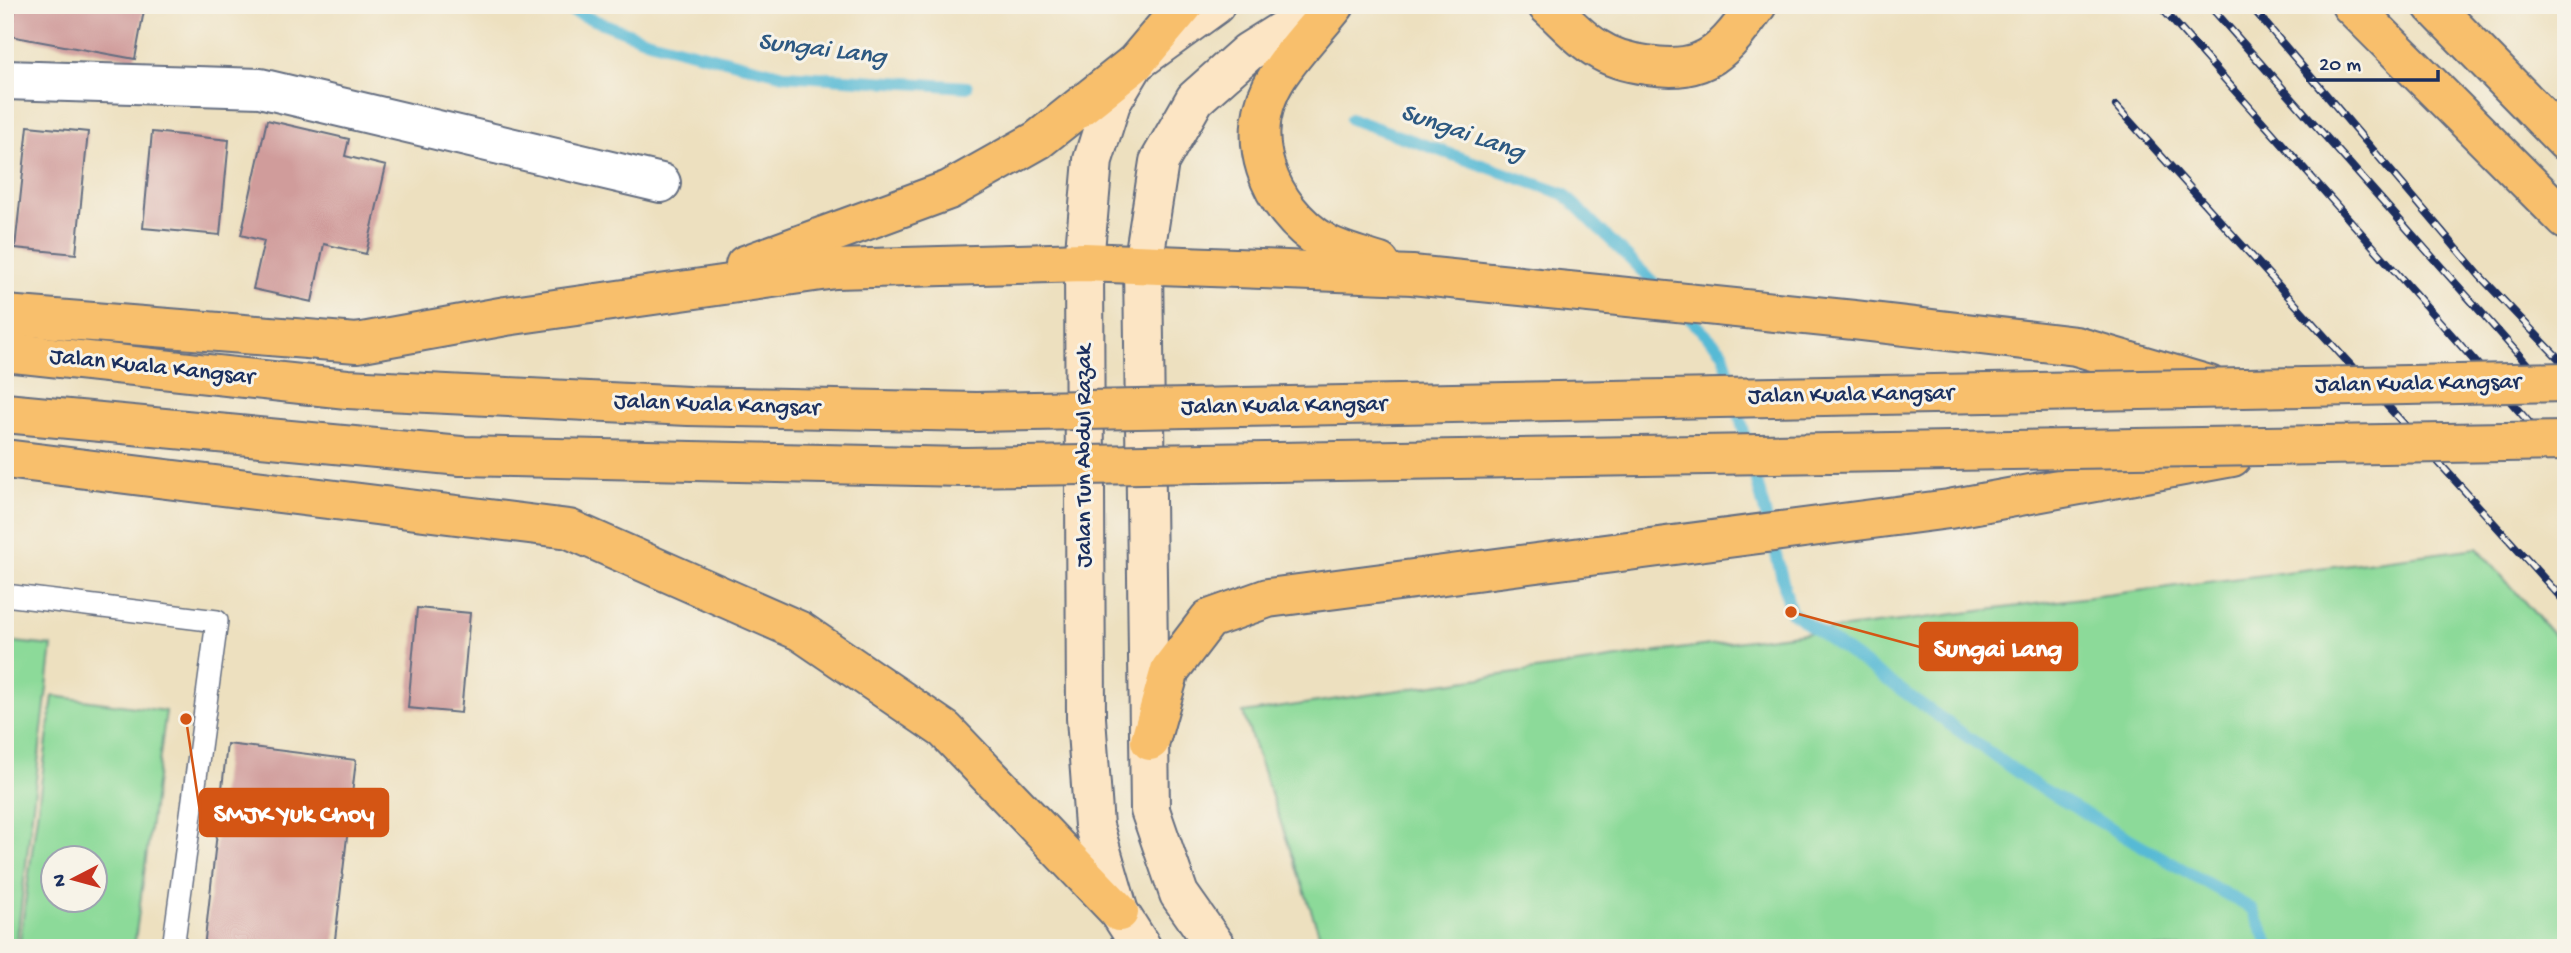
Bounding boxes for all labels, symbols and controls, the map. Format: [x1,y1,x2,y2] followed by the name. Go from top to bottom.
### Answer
[756,28,890,74] water label: Sungai Lang
[2308,38,2438,82] scale bar
[2319,54,2361,79] text: 20 m
[1396,98,1530,170] water label: Sungai Lang
[1071,342,1100,567] street label: Jalan Tun Abdul Razak
[48,343,258,393] street label: Jalan Kuala Kangsar
[2315,369,2524,401] street label: Jalan Kuala Kangsar
[1748,380,1957,412] street label: Jalan Kuala Kangsar
[614,388,823,424] street label: Jalan Kuala Kangsar
[1181,391,1390,423] street label: Jalan Kuala Kangsar
[1920,623,2077,670] callout: Sungai Lang
[1934,636,2063,667] text: Sungai Lang
[200,789,388,836] callout: SMJK Yuk Choy
[214,801,375,832] text: SMJK Yuk Choy
[38,844,108,914] north arrow
[48,873,73,888] text: N

